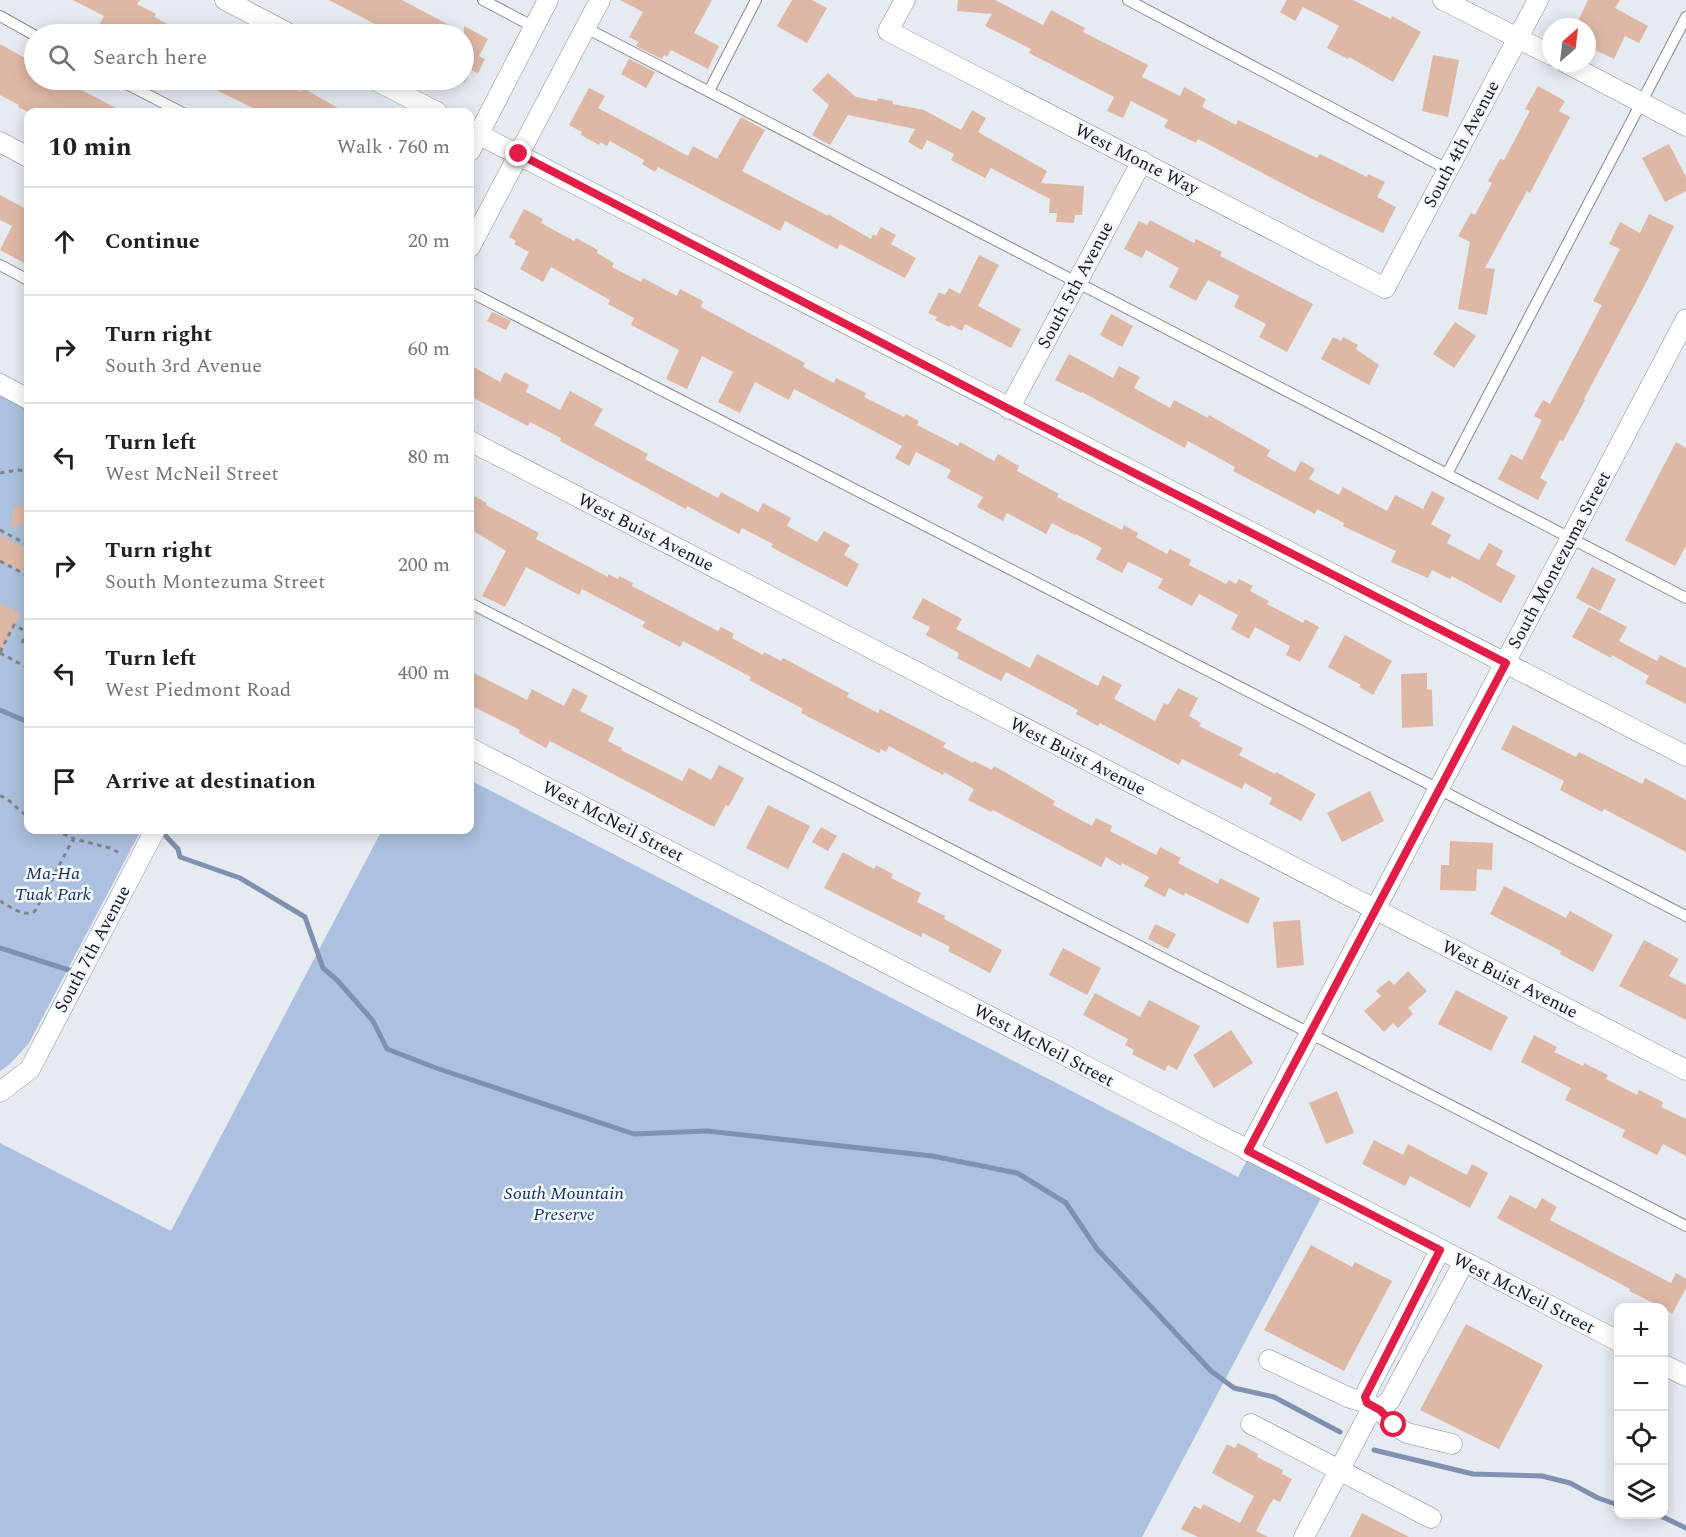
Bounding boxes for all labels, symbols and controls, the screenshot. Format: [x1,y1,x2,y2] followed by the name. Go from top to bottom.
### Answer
[1542,18,1596,72] north arrow
[24,24,474,90] search box
[45,41,78,74] icon: search
[93,41,207,74] text: Search here
[1416,76,1506,213] street label: South 4th Avenue
[1070,117,1205,203] street label: West Monte Way
[48,127,132,167] text: 10 min
[337,132,450,162] text: Walk · 760 m
[505,140,531,166] route end
[1030,217,1120,354] street label: South 5th Avenue
[48,225,81,258] icon: ahead
[105,225,200,258] text: Continue
[408,226,450,256] text: 20 m
[105,318,212,351] text: Turn right
[48,333,81,366] icon: right
[408,334,450,364] text: 60 m
[105,351,262,381] text: South 3rd Avenue
[105,426,197,459] text: Turn left
[48,441,81,474] icon: left
[408,442,450,472] text: 80 m
[105,459,278,489] text: West McNeil Street
[1501,466,1618,654] street label: South Montezuma Street
[573,486,719,579] street label: West Buist Avenue
[105,534,212,567] text: Turn right
[48,549,81,582] icon: right
[398,550,450,580] text: 200 m
[105,567,325,597] text: South Montezuma Street
[105,642,197,675] text: Turn left
[48,657,81,690] icon: left
[398,658,450,688] text: 400 m
[105,675,291,705] text: West Piedmont Road
[1005,710,1151,803] street label: West Buist Avenue
[48,765,81,798] icon: arrive
[105,765,316,798] text: Arrive at destination
[537,774,688,869] street label: West McNeil Street
[15,860,92,908] park label: Ma-Ha Tuak Park
[47,881,137,1018] street label: South 7th Avenue
[1437,933,1583,1026] street label: West Buist Avenue
[969,997,1119,1094] street label: West McNeil Street
[504,1180,624,1228] park label: South Mountain Preserve
[1448,1246,1599,1341] street label: West McNeil Street
[1614,1303,1668,1519] map controls
[1614,1303,1668,1357] button: +
[1614,1357,1668,1411] button: −
[1380,1411,1406,1437] route start
[1614,1411,1668,1465] button: locate
[1614,1465,1668,1519] button: layers

